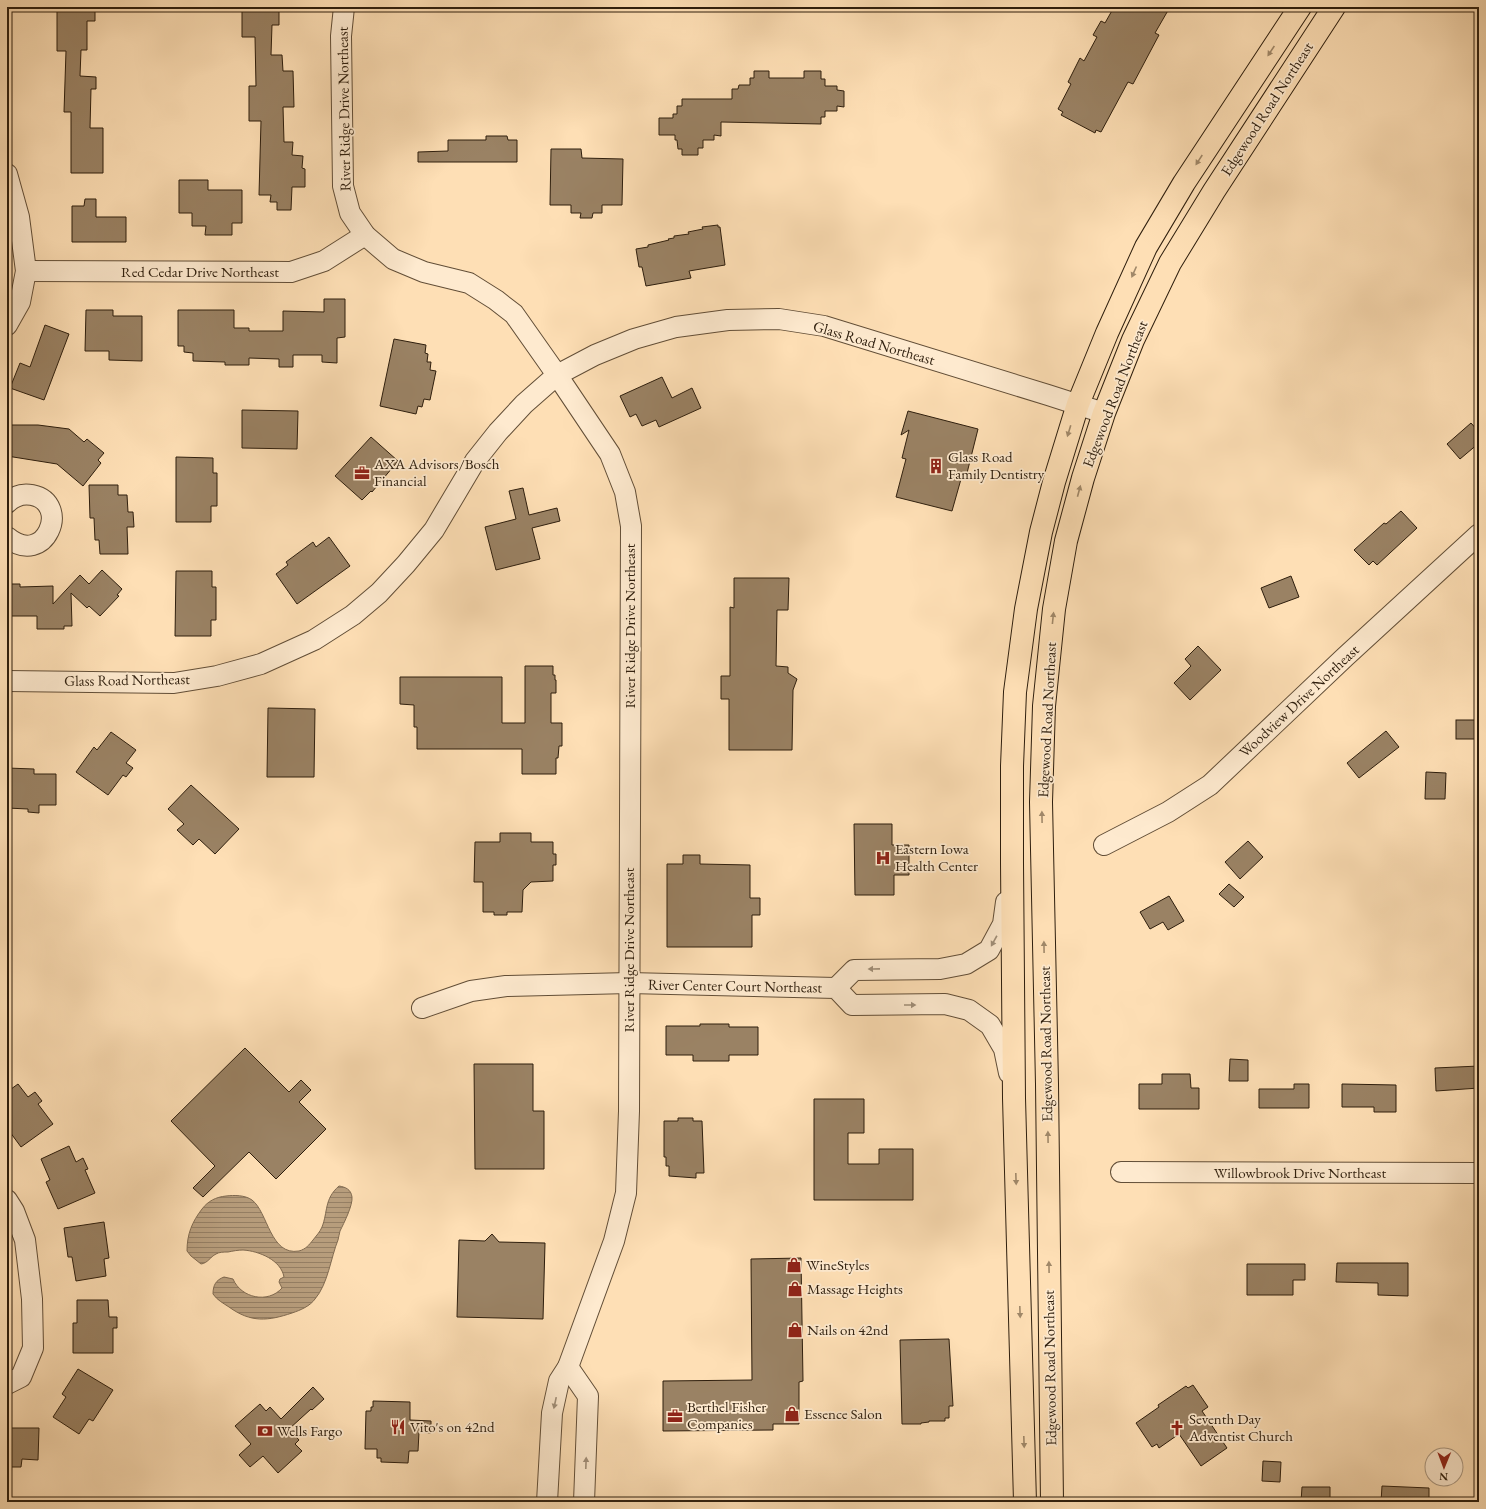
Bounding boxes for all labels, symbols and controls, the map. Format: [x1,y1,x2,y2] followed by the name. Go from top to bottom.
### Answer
[333,26,354,192] street label: River Ridge Drive Northeast
[1216,38,1317,179] street label: Edgewood Road Northeast
[1267,46,1275,56] one-way arrow
[1195,155,1203,165] one-way arrow
[121,262,279,281] street label: Red Cedar Drive Northeast
[1131,267,1137,279] one-way arrow
[811,316,937,369] street label: Glass Road Northeast
[1078,317,1151,470] street label: Edgewood Road Northeast
[1066,426,1072,438] one-way arrow
[948,447,1045,483] place label: Glass Road Family Dentistry
[373,454,500,490] place label: AXA Advisors/Bosch Financial
[927,457,945,475] building icon: Glass Road Family Dentistry
[353,464,371,482] office icon: AXA Advisors/Bosch Financial
[1076,485,1082,497] one-way arrow
[620,543,639,708] street label: River Ridge Drive Northeast
[1050,612,1057,624] one-way arrow
[1235,640,1363,761] street label: Woodview Drive Northeast
[1033,641,1060,798] street label: Edgewood Road Northeast
[64,669,190,690] street label: Glass Road Northeast
[1039,810,1045,823] one-way arrow
[895,839,978,875] place label: Eastern Iowa Health Center
[874,849,892,867] hospital icon: Eastern Iowa Health Center
[619,867,638,1032] street label: River Ridge Drive Northeast
[991,935,998,947] one-way arrow
[1041,941,1048,953] one-way arrow
[867,966,880,972] one-way arrow
[1035,966,1056,1122] street label: Edgewood Road Northeast
[648,974,823,997] street label: River Center Court Northeast
[904,1002,917,1008] one-way arrow
[1045,1130,1051,1143] one-way arrow
[1214,1163,1386,1182] street label: Willowbrook Drive Northeast
[1013,1173,1019,1186] one-way arrow
[806,1255,870,1274] place label: WineStyles
[785,1256,803,1274] shop icon: WineStyles
[1046,1260,1052,1273] one-way arrow
[807,1279,903,1298] place label: Massage Heights
[786,1280,804,1298] shop icon: Massage Heights
[1039,1290,1060,1446] street label: Edgewood Road Northeast
[1017,1306,1023,1319] one-way arrow
[807,1320,889,1339] place label: Nails on 42nd
[786,1321,804,1339] shop icon: Nails on 42nd
[551,1397,557,1409] one-way arrow
[687,1397,766,1433] place label: Berthel Fisher Companies
[804,1404,883,1423] place label: Essence Salon
[783,1405,801,1423] shop icon: Essence Salon
[666,1407,684,1425] office icon: Berthel Fisher Companies
[1188,1409,1293,1445] place label: Seventh Day Adventist Church
[410,1417,495,1436] place label: Vito's on 42nd
[389,1418,407,1436] restaurant icon: Vito's on 42nd
[1168,1419,1186,1437] church icon: Seventh Day Adventist Church
[277,1421,342,1440] place label: Wells Fargo
[256,1422,274,1440] bank icon: Wells Fargo
[1021,1436,1027,1449] one-way arrow
[1424,1447,1464,1487] north arrow
[582,1457,589,1469] one-way arrow
[1439,1470,1448,1484] text: N

